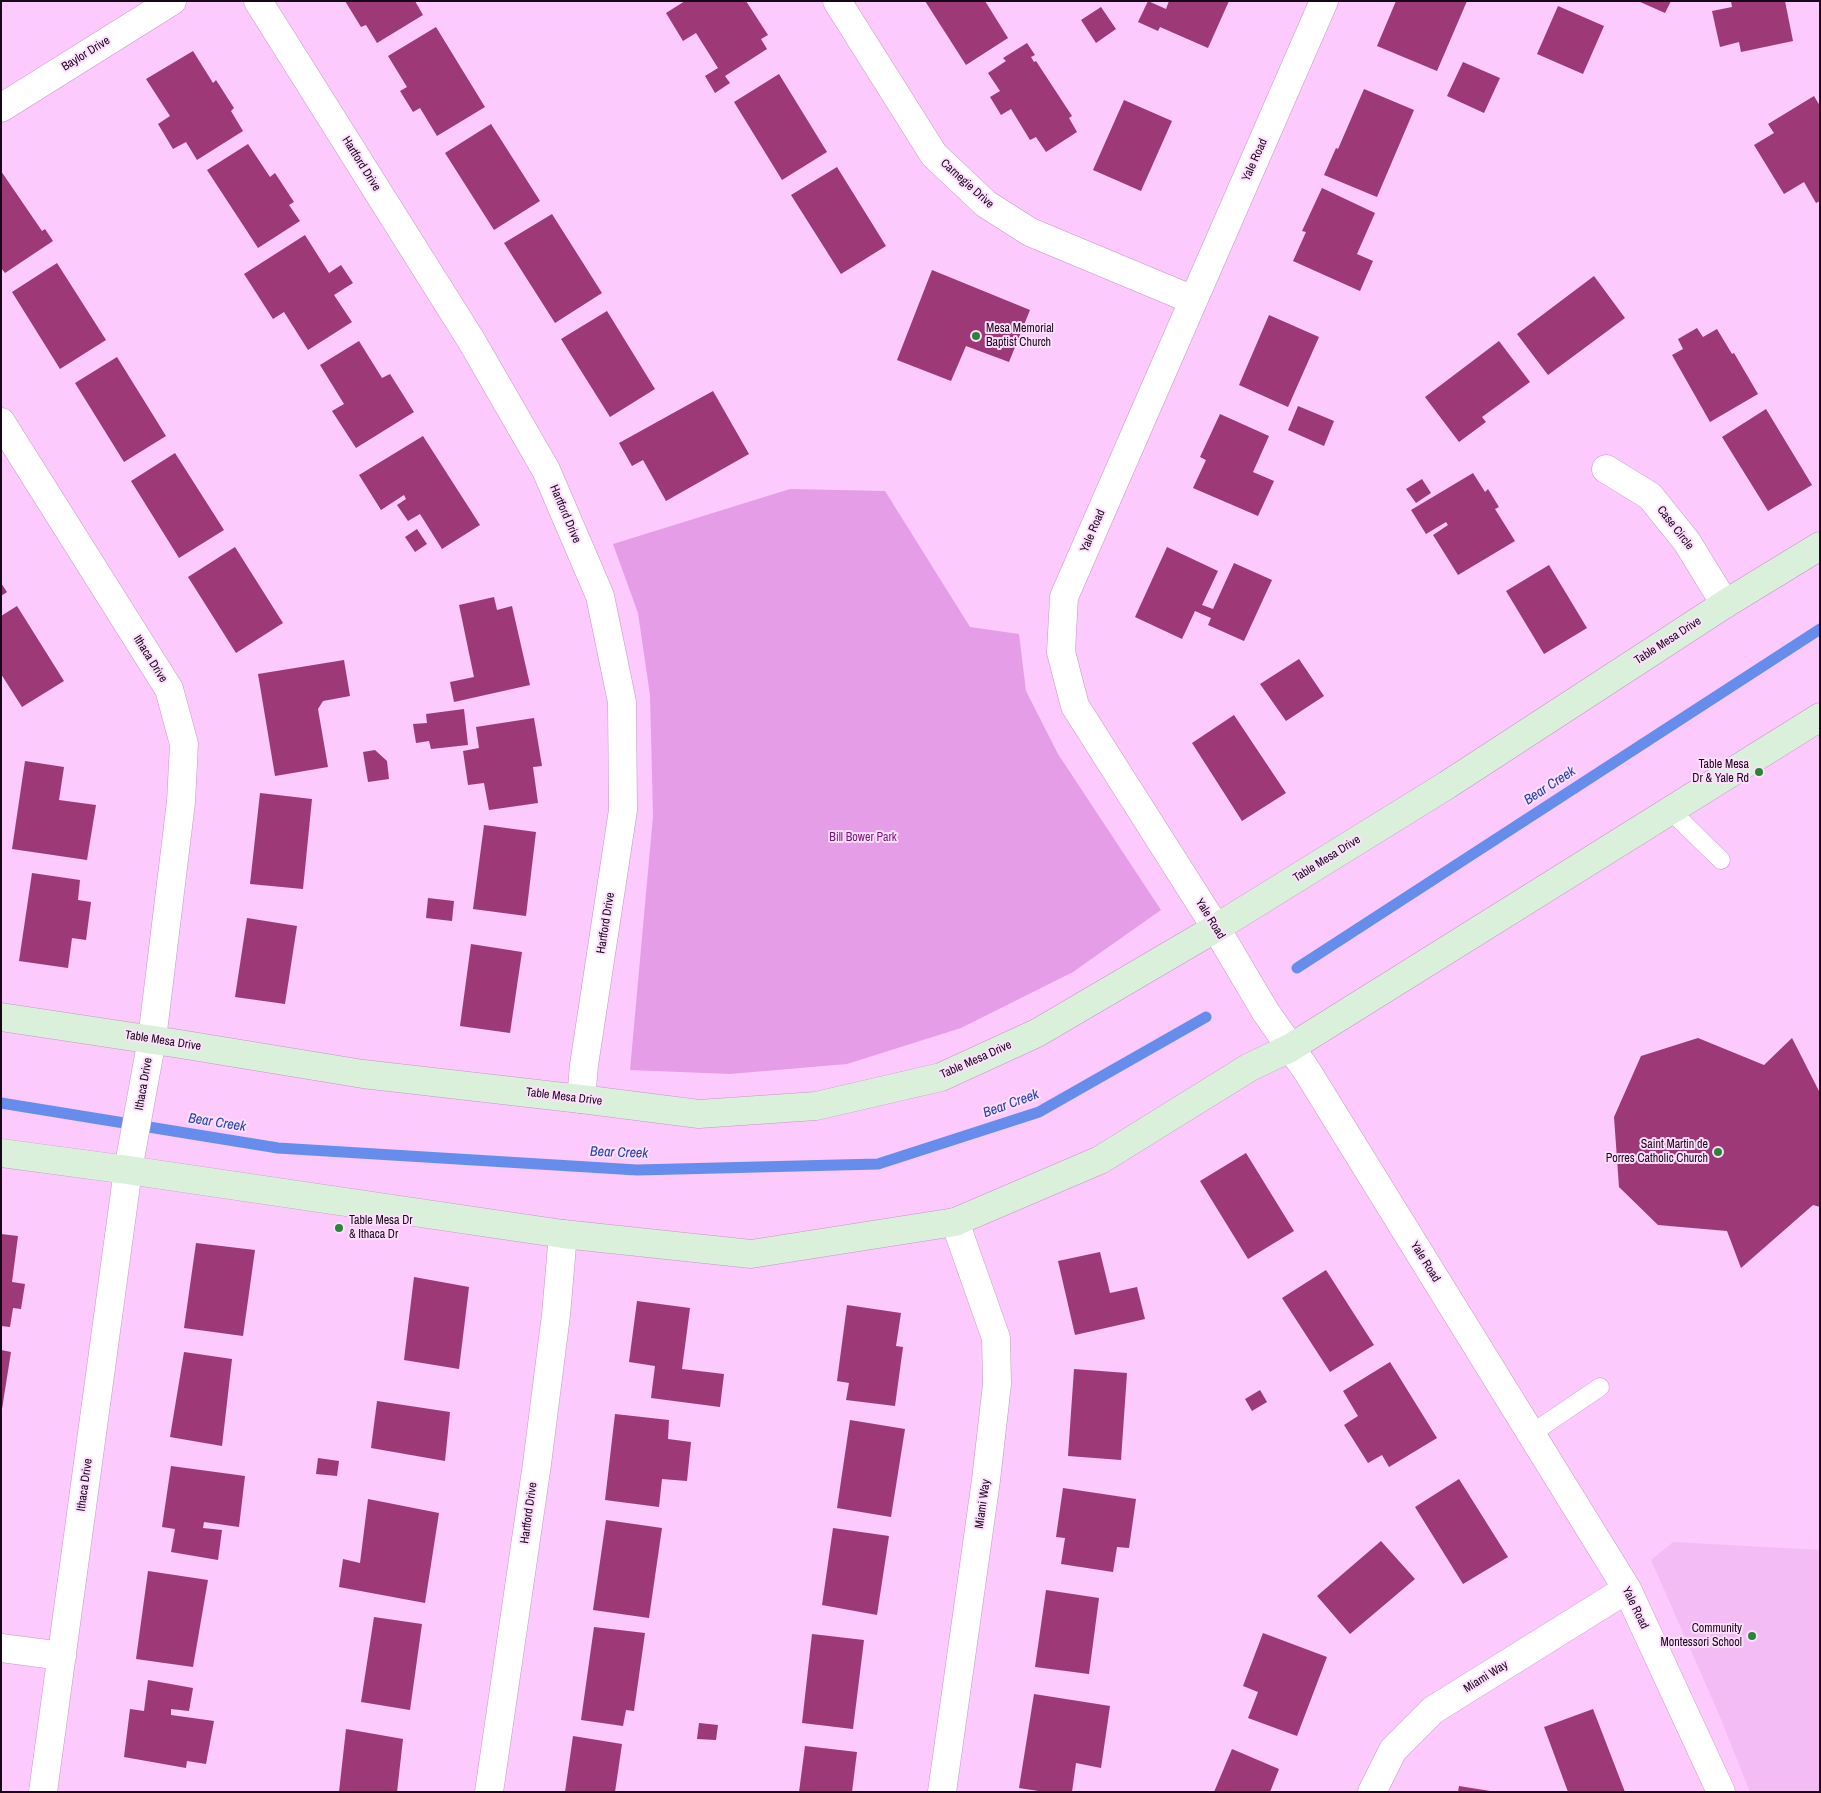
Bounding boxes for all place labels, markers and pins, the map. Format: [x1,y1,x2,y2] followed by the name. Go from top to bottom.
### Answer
[986,322,1054,350] place label: Mesa Memorial Baptist Church
[970,330,982,342] marker: Mesa Memorial Baptist Church
[1692,758,1749,786] place label: Table Mesa Dr & Yale Rd
[1753,766,1765,778] marker: Table Mesa Dr & Yale Rd
[1606,1138,1708,1166] place label: Saint Martin de Porres Catholic Church
[1712,1146,1724,1158] marker: Saint Martin de Porres Catholic Church
[349,1214,413,1242] place label: Table Mesa Dr & Ithaca Dr
[333,1222,345,1234] marker: Table Mesa Dr & Ithaca Dr
[1661,1622,1742,1650] place label: Community Montessori School
[1746,1630,1758,1642] marker: Community Montessori School

